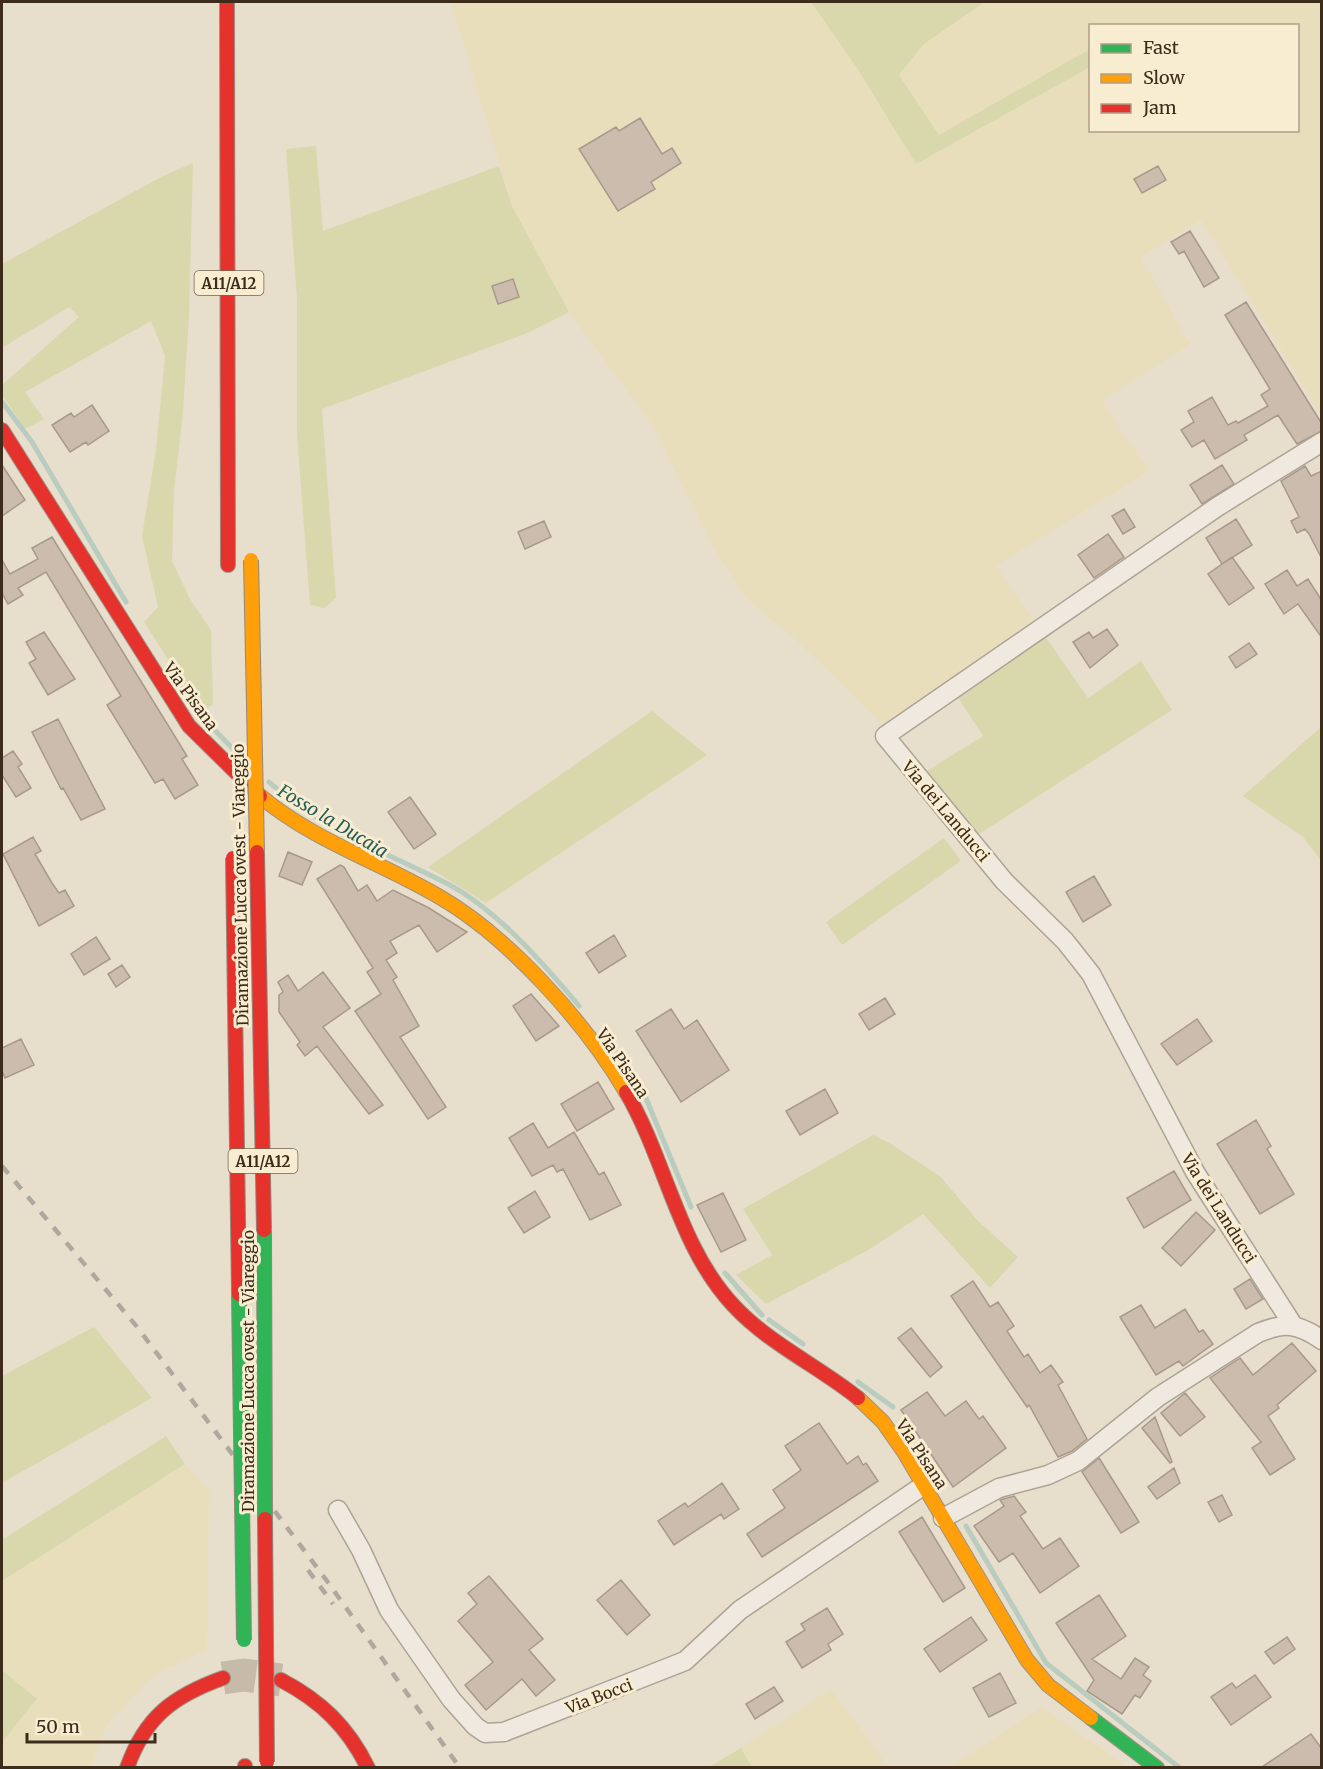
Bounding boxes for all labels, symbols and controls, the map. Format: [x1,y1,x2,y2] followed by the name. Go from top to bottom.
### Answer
[1089,24,1299,132] legend
[1143,36,1179,59] text: Fast
[1143,66,1186,89] text: Slow
[1142,96,1177,119] text: Jam
[194,271,264,295] road number: A11/A12
[159,657,223,734] street label: Via Pisana
[228,744,252,1026] street label: Diramazione Lucca ovest - Viareggio
[897,756,994,865] street label: Via dei Landucci
[273,779,392,863] water label: Fosso la Ducaia
[592,1024,654,1102] street label: Via Pisana
[228,1149,298,1173] road number: A11/A12
[1177,1149,1261,1267] street label: Via dei Landucci
[238,1230,258,1512] street label: Diramazione Lucca ovest - Viareggio
[891,1414,952,1493] street label: Via Pisana
[562,1674,635,1718] street label: Via Bocci
[27,1706,154,1744] scale bar
[36,1715,80,1738] text: 50 m

